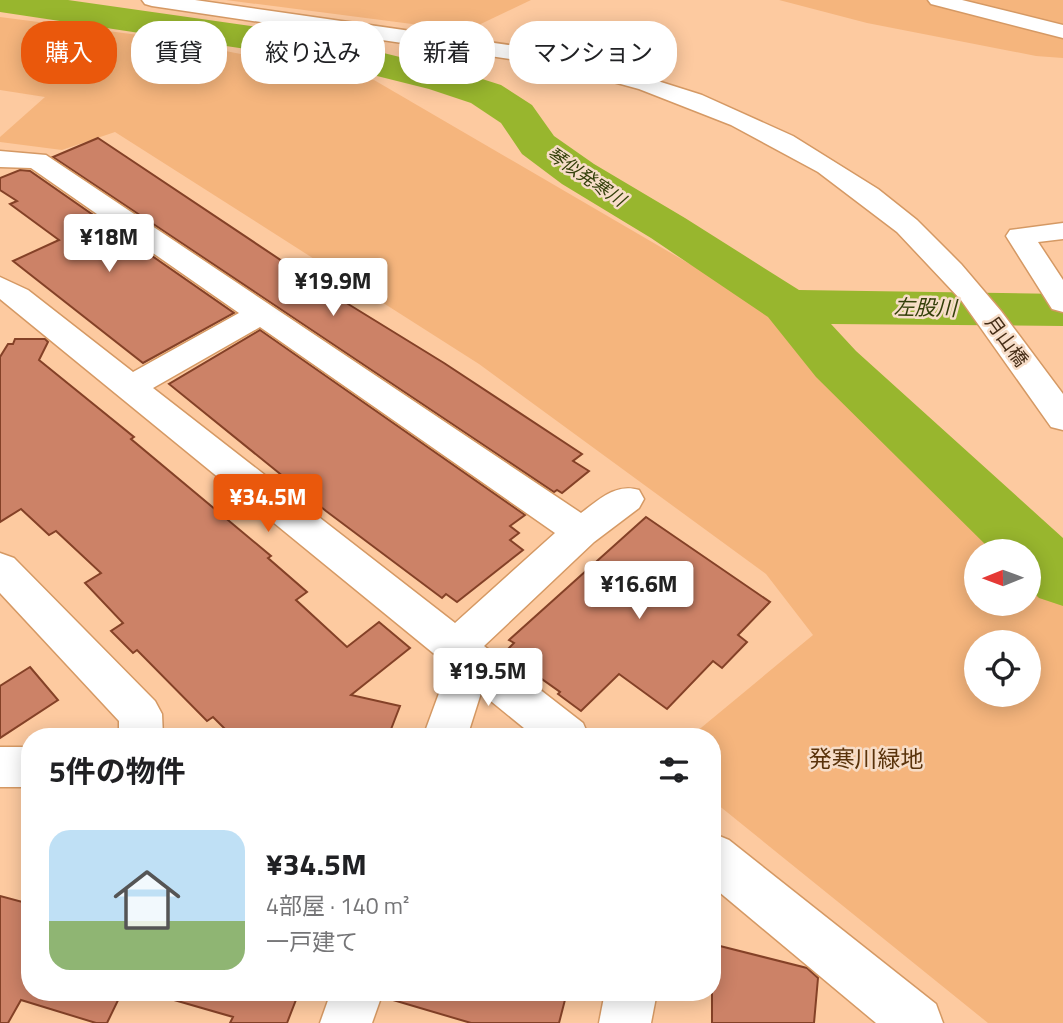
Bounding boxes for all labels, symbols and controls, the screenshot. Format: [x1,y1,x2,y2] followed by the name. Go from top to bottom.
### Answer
[21,21,117,84] chip: 購入
[131,21,227,84] chip: 賃貸
[241,21,385,84] chip: 絞り込み
[399,21,495,84] chip: 新着
[509,21,677,84] chip: マンション
[541,140,633,214] water label: 琴似発寒川
[68,215,150,274] pin: ¥18M
[80,219,138,254] text: ¥18M
[276,258,390,318] pin: ¥19.9M
[294,263,372,298] text: ¥19.9M
[893,290,959,324] water label: 左股川
[979,309,1036,372] street label: 月山橋
[211,475,325,534] pin: ¥34.5M
[229,479,307,514] text: ¥34.5M
[964,539,1041,616] north arrow
[964,539,1041,707] map controls
[582,562,696,621] pin: ¥16.6M
[600,566,678,601] text: ¥16.6M
[964,630,1041,707] button: locate
[431,648,545,708] pin: ¥19.5M
[449,653,527,688] text: ¥19.5M
[809,741,924,776] park label: 発寒川緑地
[49,748,186,794] text: 5件の物件
[655,751,693,789] icon: filters
[266,841,367,887] text: ¥34.5M
[105,858,189,942] icon: home
[266,888,409,923] text: 4部屋 · 140 m²
[266,924,358,959] text: 一戸建て

